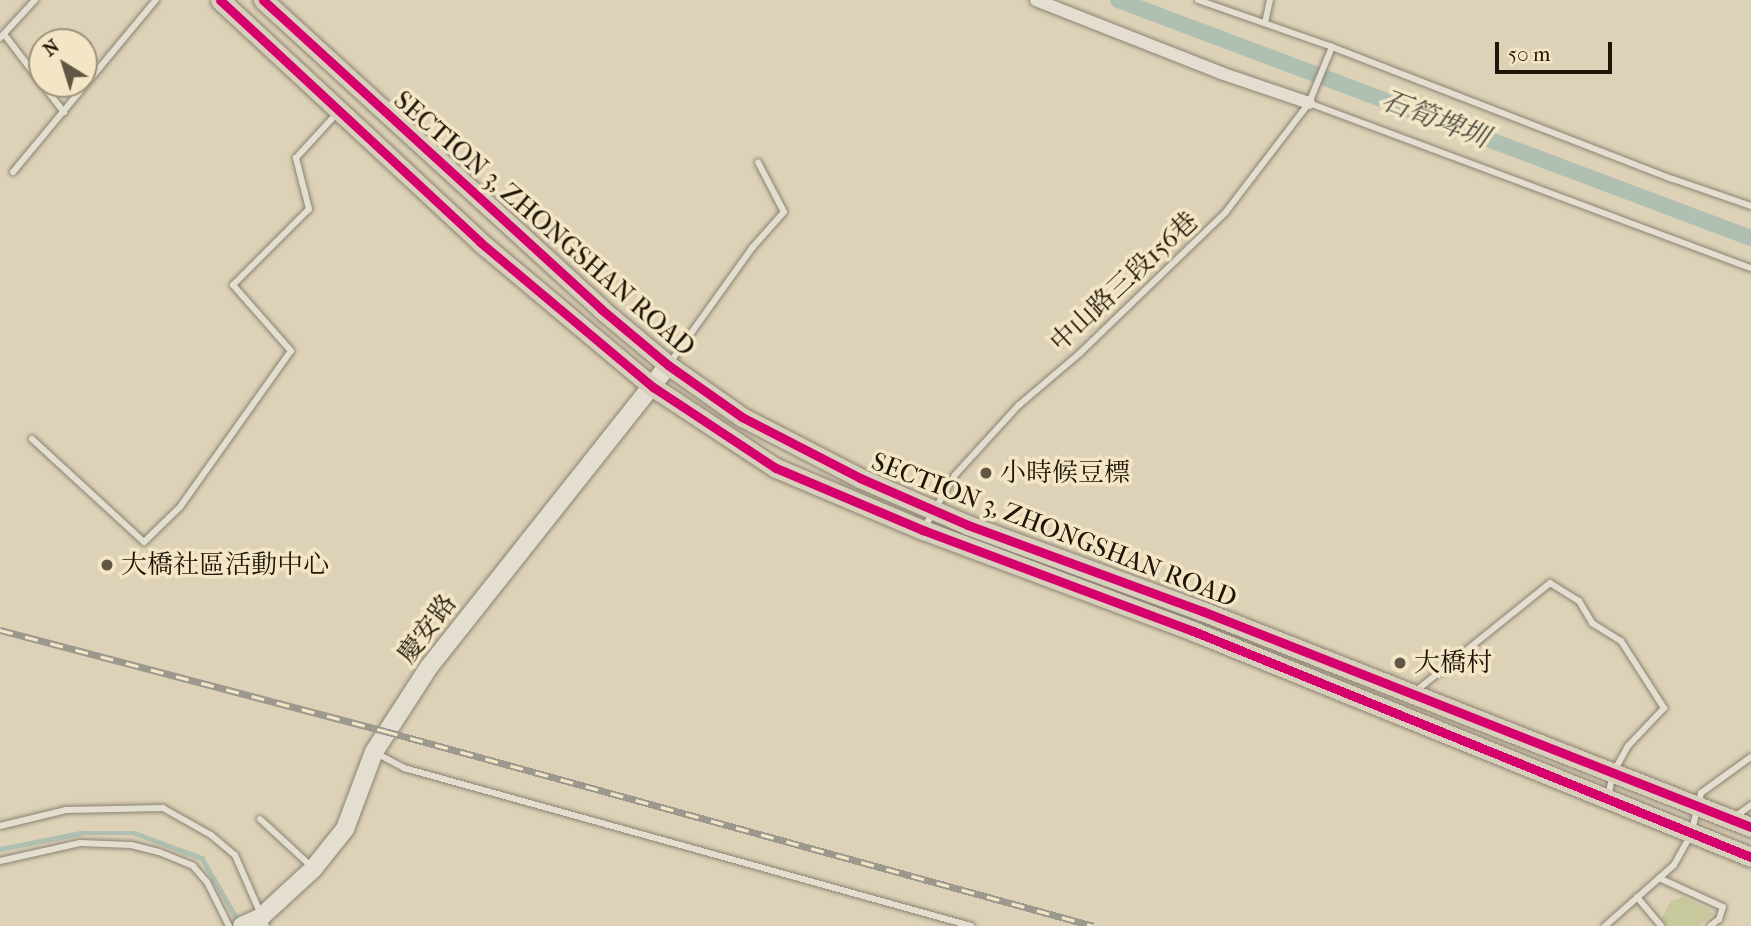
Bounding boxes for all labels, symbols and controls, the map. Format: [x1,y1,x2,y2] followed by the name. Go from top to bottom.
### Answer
[28,28,98,98] north arrow
[1499,28,1616,72] scale bar
[39,35,64,61] text: N
[1508,42,1551,66] text: 50 m
[1377,83,1493,155] water label: 石筍埤圳
[387,85,701,363] street label: SECTION 3, ZHONGSHAN ROAD
[1044,206,1204,358] street label: 中山路三段156巷
[867,446,1241,614] street label: SECTION 3, ZHONGSHAN ROAD
[1000,457,1130,489] place label: 小時候豆標
[978,465,994,481] marker: 小時候豆標
[121,549,329,581] place label: 大橋社區活動中心
[99,557,115,573] marker: 大橋社區活動中心
[391,588,463,670] street label: 慶安路
[1414,647,1492,679] place label: 大橋村
[1392,655,1408,671] marker: 大橋村

